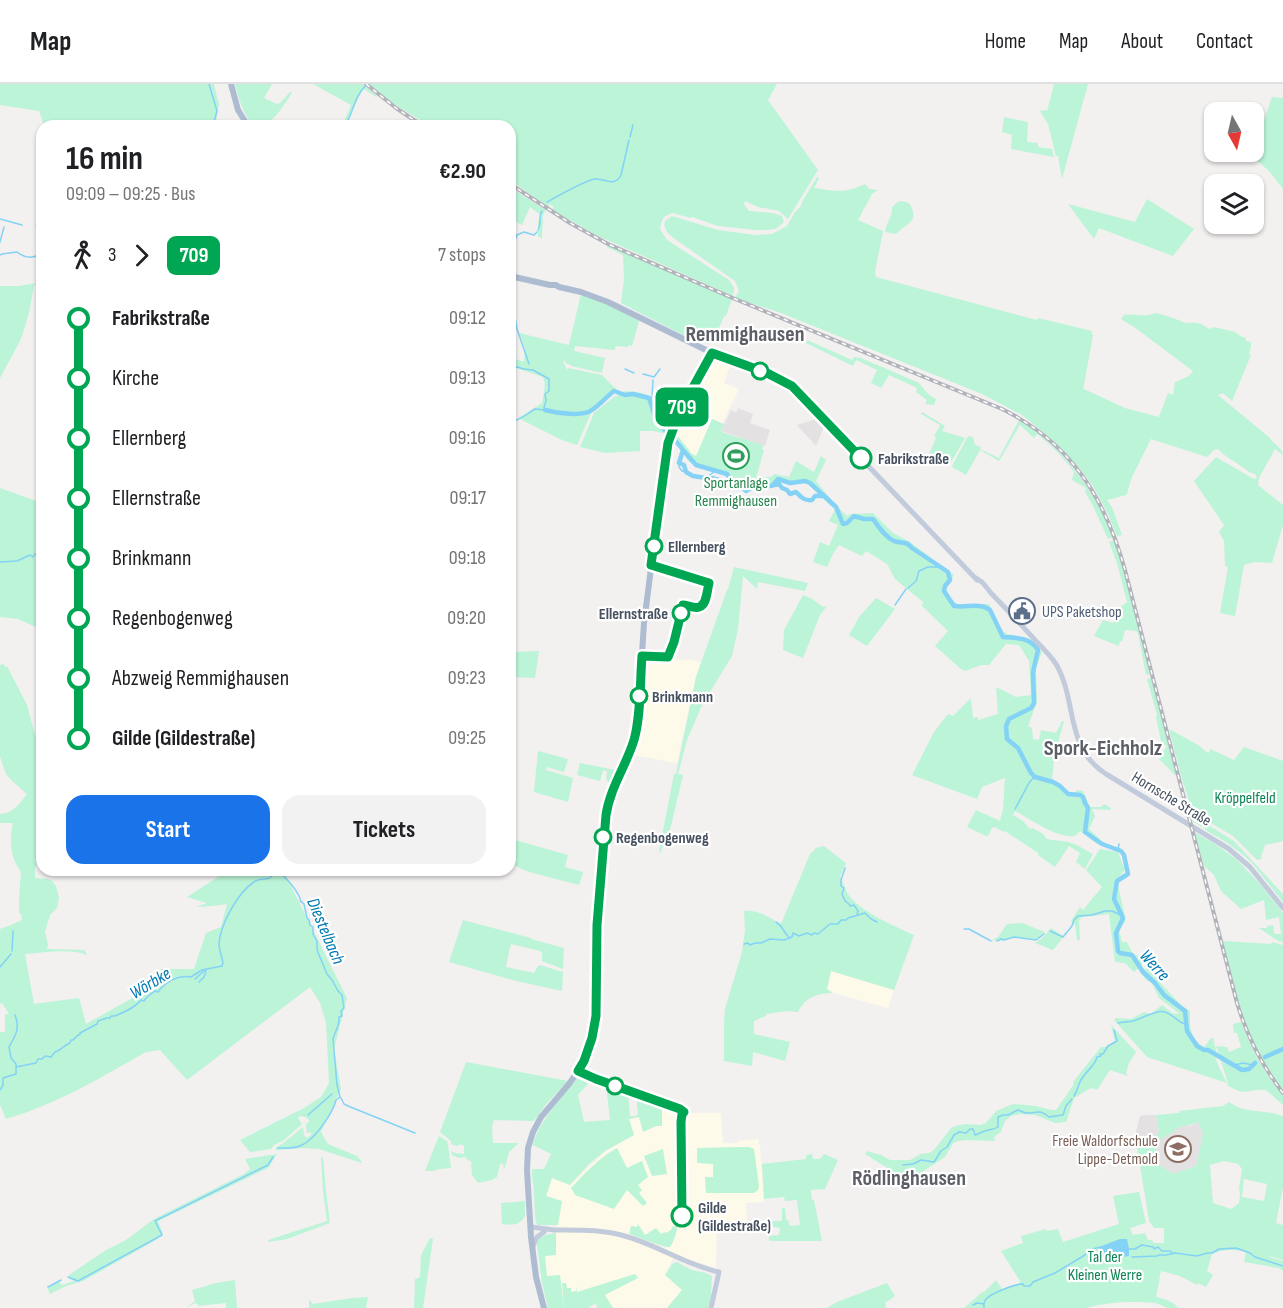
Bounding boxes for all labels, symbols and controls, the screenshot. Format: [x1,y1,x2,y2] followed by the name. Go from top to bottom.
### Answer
[30,25,71,58] text: Map
[985,29,1026,54] text: Home
[1059,29,1088,54] text: Map
[1121,29,1163,54] text: About
[1196,29,1253,54] text: Contact
[1204,102,1264,162] north arrow
[1204,102,1264,234] map controls
[66,139,143,179] text: 16 min
[439,158,486,185] text: €2.90
[1204,174,1264,234] button: layers
[66,182,195,206] text: 09:09 – 09:25 · Bus
[66,239,99,272] icon: walk
[125,239,158,272] icon: forward
[108,243,116,267] text: 3
[179,243,208,268] text: 709
[438,243,486,267] text: 7 stops
[112,305,210,332] text: Fabrikstraße
[449,306,486,330] text: 09:12
[686,321,804,348] district label: Remmighausen
[751,362,769,380] unlabelled marker
[112,365,159,392] text: Kirche
[449,366,486,390] text: 09:13
[648,388,716,426] line badge: 709
[667,395,697,420] text: 709
[112,425,186,452] text: Ellernberg
[449,426,486,450] text: 09:16
[721,441,751,471] sports icon: Sportanlage Remmighausen
[850,447,872,469] marker: Fabrikstraße
[878,450,949,469] place label: Fabrikstraße
[695,474,777,511] place label: Sportanlage Remmighausen
[112,485,201,512] text: Ellernstraße
[449,486,486,510] text: 09:17
[645,537,663,555] marker: Ellernberg
[668,538,726,557] place label: Ellernberg
[112,545,191,572] text: Brinkmann
[449,546,486,570] text: 09:18
[1007,596,1037,626] public building icon: UPS Paketshop
[1042,603,1122,622] place label: UPS Paketshop
[672,604,690,622] marker: Ellernstraße
[112,605,233,632] text: Regenbogenweg
[599,605,668,624] place label: Ellernstraße
[447,606,486,630] text: 09:20
[112,665,289,692] text: Abzweig Remmighausen
[448,666,486,690] text: 09:23
[630,687,648,705] marker: Brinkmann
[652,688,713,707] place label: Brinkmann
[112,725,255,752] text: Gilde (Gildestraße)
[448,726,486,750] text: 09:25
[1044,735,1163,762] district label: Spork-Eichholz
[1128,768,1215,830] street label: Hornsche Straße
[1214,789,1276,808] park label: Kröppelfeld
[66,795,270,864] button: Start
[282,795,486,864] button: Tickets
[594,828,612,846] marker: Regenbogenweg
[616,829,709,848] place label: Regenbogenweg
[302,895,349,968] water label: Diestelbach
[1135,945,1174,985] water label: Werre
[126,963,175,1004] water label: Wörbke
[606,1077,624,1095] unlabelled marker
[1052,1132,1158,1169] place label: Freie Waldorfschule Lippe-Detmold
[1163,1134,1193,1164] school or university icon: Freie Waldorfschule Lippe-Detmold
[852,1165,966,1192] district label: Rödlinghausen
[698,1199,771,1236] place label: Gilde (Gildestraße)
[671,1205,693,1227] marker: Gilde (Gildestraße)
[1068,1248,1142,1285] park label: Tal der Kleinen Werre

